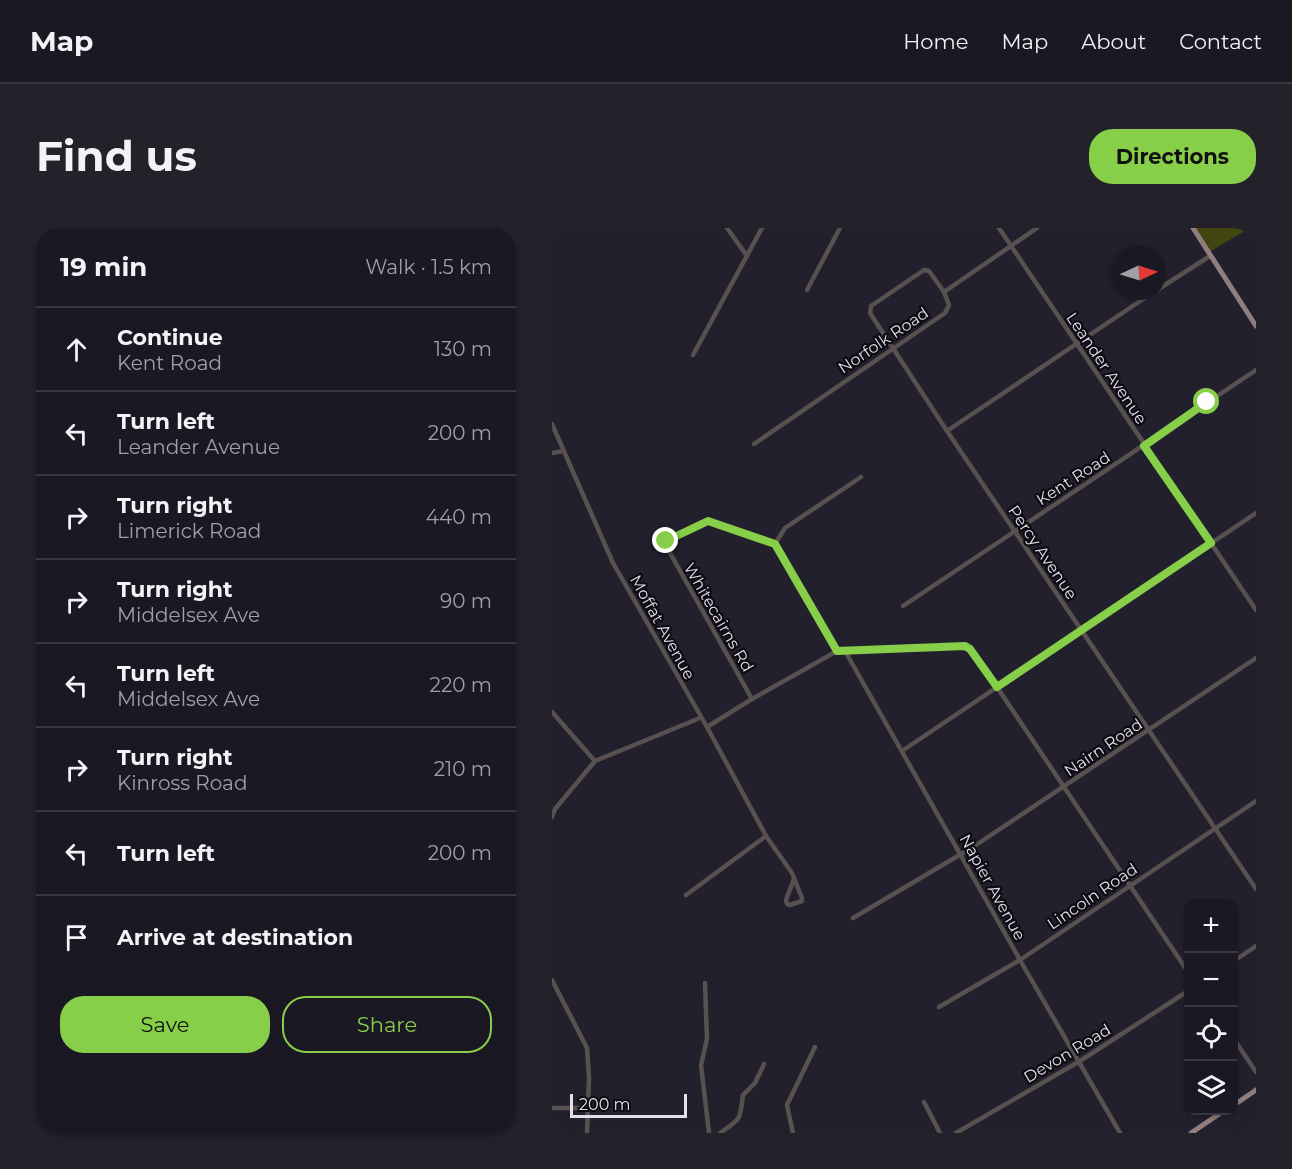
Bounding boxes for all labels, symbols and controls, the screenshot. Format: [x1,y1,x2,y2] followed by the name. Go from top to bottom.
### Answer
[30,24,93,58] text: Map
[903,29,968,54] text: Home
[1001,29,1048,54] text: Map
[1081,29,1146,54] text: About
[1179,29,1262,54] text: Contact
[1089,129,1256,184] button: Directions
[36,130,197,182] text: Find us
[1112,246,1166,300] north arrow
[60,251,147,283] text: 19 min
[365,255,492,279] text: Walk · 1.5 km
[835,303,932,378] street label: Norfolk Road
[1062,309,1151,428] street label: Leander Avenue
[117,324,223,351] text: Continue
[60,333,93,366] icon: ahead
[434,337,492,361] text: 130 m
[117,351,222,375] text: Kent Road
[1193,388,1219,414] route start
[117,408,215,435] text: Turn left
[60,417,93,450] icon: left
[428,421,492,445] text: 200 m
[117,435,280,459] text: Leander Avenue
[1033,448,1114,509] street label: Kent Road
[117,492,232,519] text: Turn right
[60,501,93,534] icon: right
[1004,502,1081,603] street label: Percy Avenue
[426,505,492,529] text: 440 m
[117,519,261,543] text: Limerick Road
[652,527,678,553] route end
[680,559,757,675] street label: Whitecairns Rd
[626,572,699,683] street label: Moffat Avenue
[117,576,232,603] text: Turn right
[60,585,93,618] icon: right
[440,589,492,613] text: 90 m
[117,603,260,627] text: Middelsex Ave
[117,660,215,687] text: Turn left
[60,669,93,702] icon: left
[430,673,492,697] text: 220 m
[117,687,260,711] text: Middelsex Ave
[1061,714,1146,780] street label: Nairn Road
[117,744,232,771] text: Turn right
[60,753,93,786] icon: right
[434,757,492,781] text: 210 m
[117,771,247,795] text: Kinross Road
[956,831,1030,944] street label: Napier Avenue
[60,837,93,870] icon: left
[117,840,215,867] text: Turn left
[428,841,492,865] text: 200 m
[1044,859,1141,934] street label: Lincoln Road
[1184,899,1238,1115] map controls
[1184,899,1238,953] button: +
[60,921,93,954] icon: arrive
[117,924,353,951] text: Arrive at destination
[1184,953,1238,1007] button: −
[60,996,270,1053] button: Save
[282,996,492,1053] button: Share
[1184,1007,1238,1061] button: locate
[1020,1020,1114,1087] street label: Devon Road
[1184,1061,1238,1115] button: layers
[570,1091,687,1118] scale bar
[579,1095,630,1114] text: 200 m

